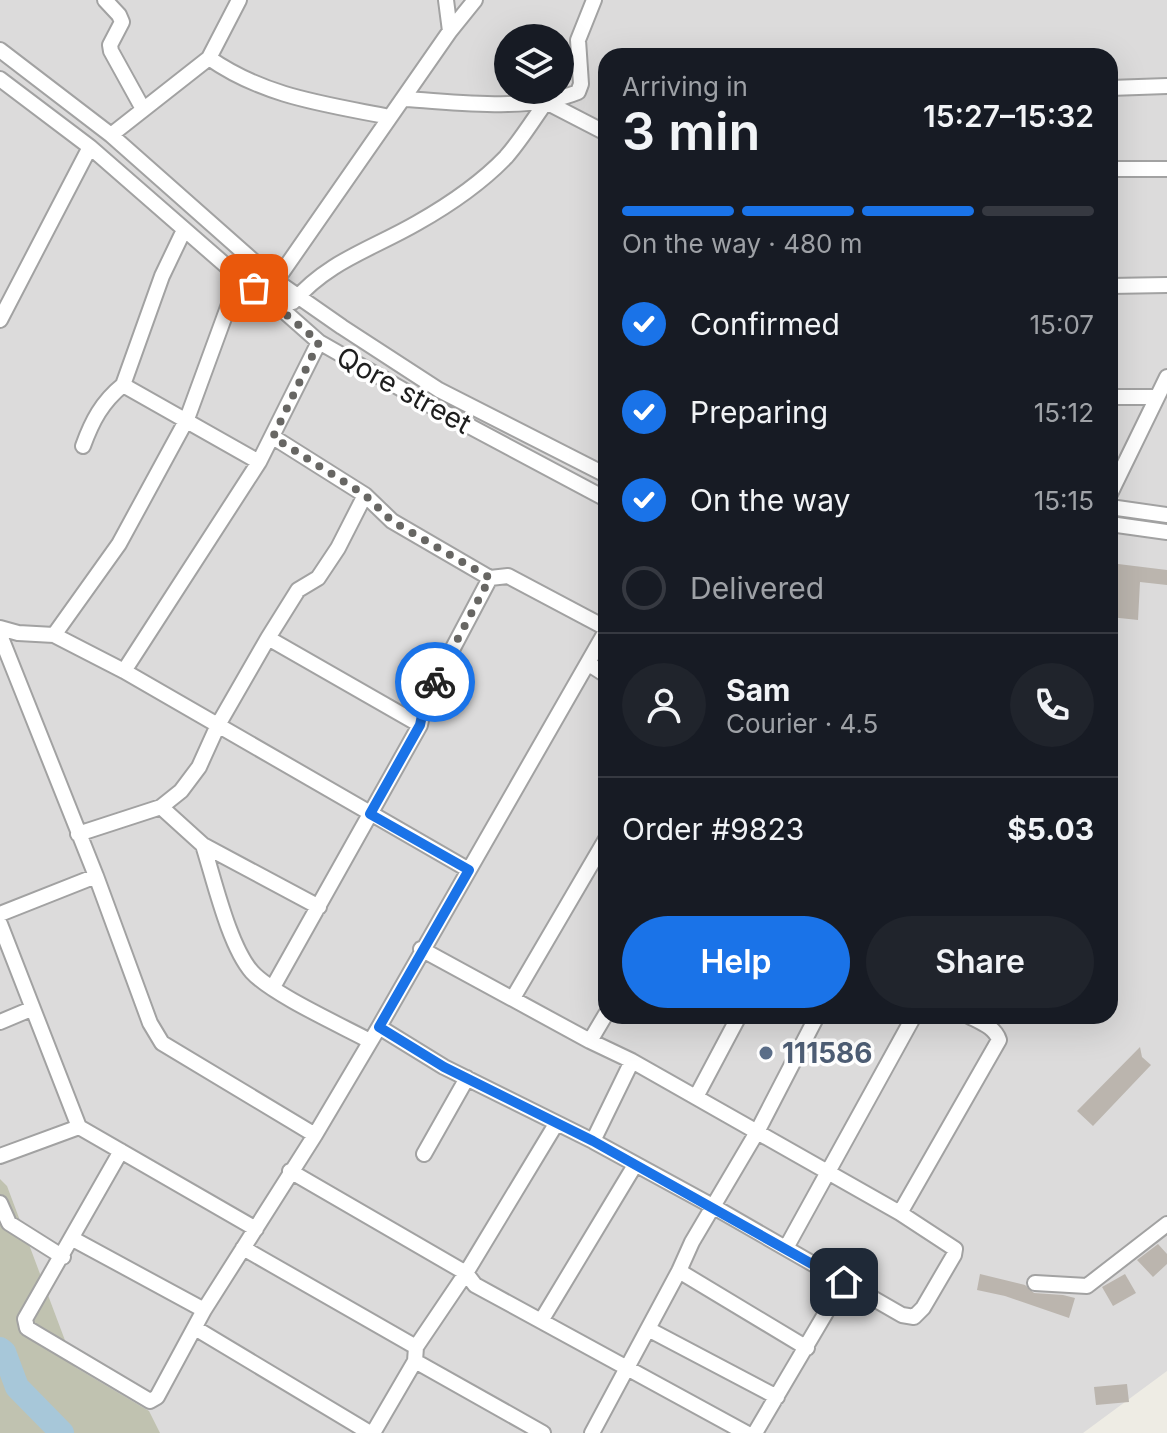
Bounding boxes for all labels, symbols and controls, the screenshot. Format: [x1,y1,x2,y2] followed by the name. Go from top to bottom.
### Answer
[494,24,574,104] map controls
[494,24,574,104] button: layers
[622,71,748,102] text: Arriving in
[923,98,1094,134] text: 15:27–15:32
[622,100,760,163] text: 3 min
[622,228,863,259] text: On the way · 480 m
[220,254,288,322] pin
[232,266,276,310] icon: bag
[622,302,666,346] icon: check
[690,306,840,342] text: Confirmed
[1030,309,1094,340] text: 15:07
[331,339,477,441] street label: Qore street
[622,390,666,434] icon: check
[690,394,828,430] text: Preparing
[1034,397,1094,428] text: 15:12
[622,478,666,522] icon: check
[690,482,850,518] text: On the way
[1034,485,1094,516] text: 15:15
[690,570,824,606] text: Delivered
[395,642,475,722] courier
[413,660,457,704] icon: bike
[622,663,706,747] button: person
[1010,663,1094,747] button: phone
[726,672,790,708] text: Sam
[726,708,878,739] text: Courier · 4.5
[622,811,804,847] text: Order #9823
[1007,811,1094,847] text: $5.03
[622,916,850,1008] button: Help
[866,916,1094,1008] button: Share
[782,1036,873,1070] place label: 111586
[757,1044,775,1062] marker: 111586
[810,1248,878,1316] pin
[822,1260,866,1304] icon: home

